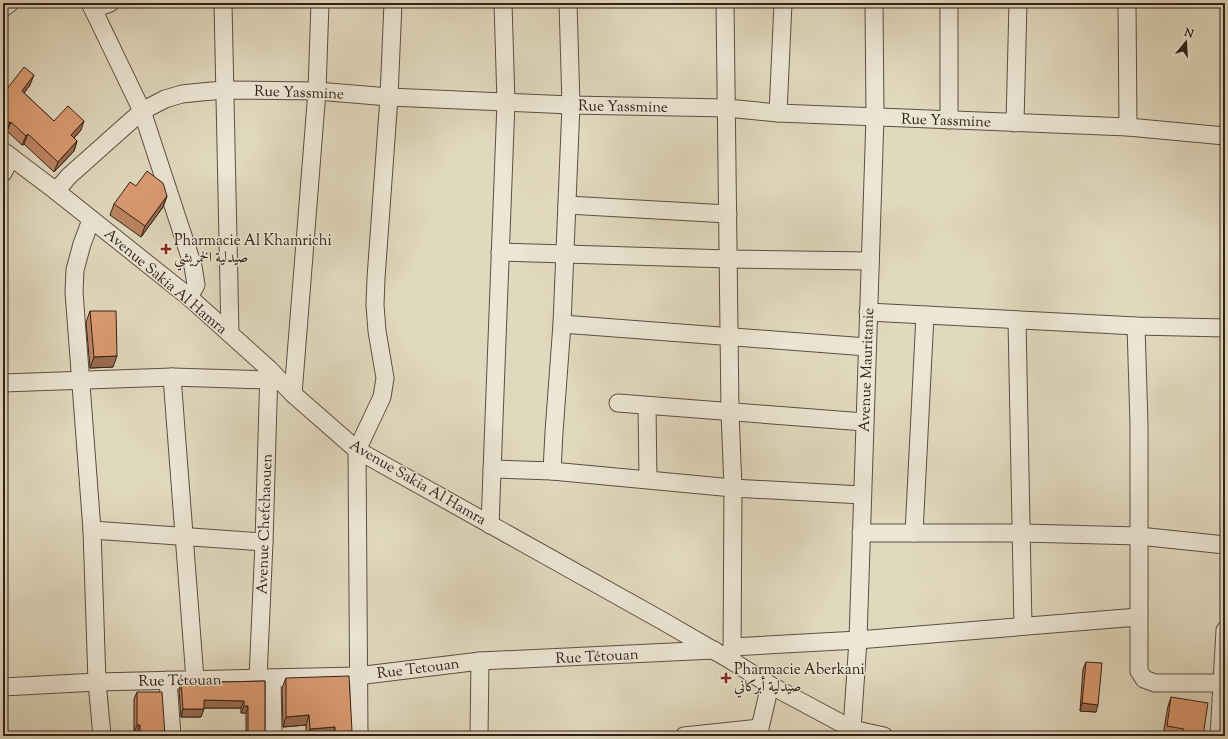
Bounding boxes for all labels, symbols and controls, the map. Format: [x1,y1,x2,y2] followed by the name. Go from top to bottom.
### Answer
[1166,22,1206,62] north arrow
[1181,24,1196,42] text: N
[254,81,344,106] street label: Rue Yassmine
[578,96,668,119] street label: Rue Yassmine
[901,109,991,134] street label: Rue Yassmine
[99,224,231,340] street label: Avenue Sakia Al Hamra
[174,231,332,271] place label: Pharmacie Al Khamrichi صيدلية الخمريشي
[161,244,171,254] marker: Pharmacie Al Khamrichi صيدلية الخمريشي
[855,308,880,433] street label: Avenue Mauritanie
[345,435,490,531] street label: Avenue Sakia Al Hamra
[253,453,278,595] street label: Avenue Chefchaouen
[555,645,639,670] street label: Rue Tétouan
[376,654,461,685] street label: Rue Tetouan
[734,660,865,698] place label: Pharmacie Aberkani صيدلية أبركاني
[138,670,222,693] street label: Rue Tétouan
[721,673,731,683] marker: Pharmacie Aberkani صيدلية أبركاني

